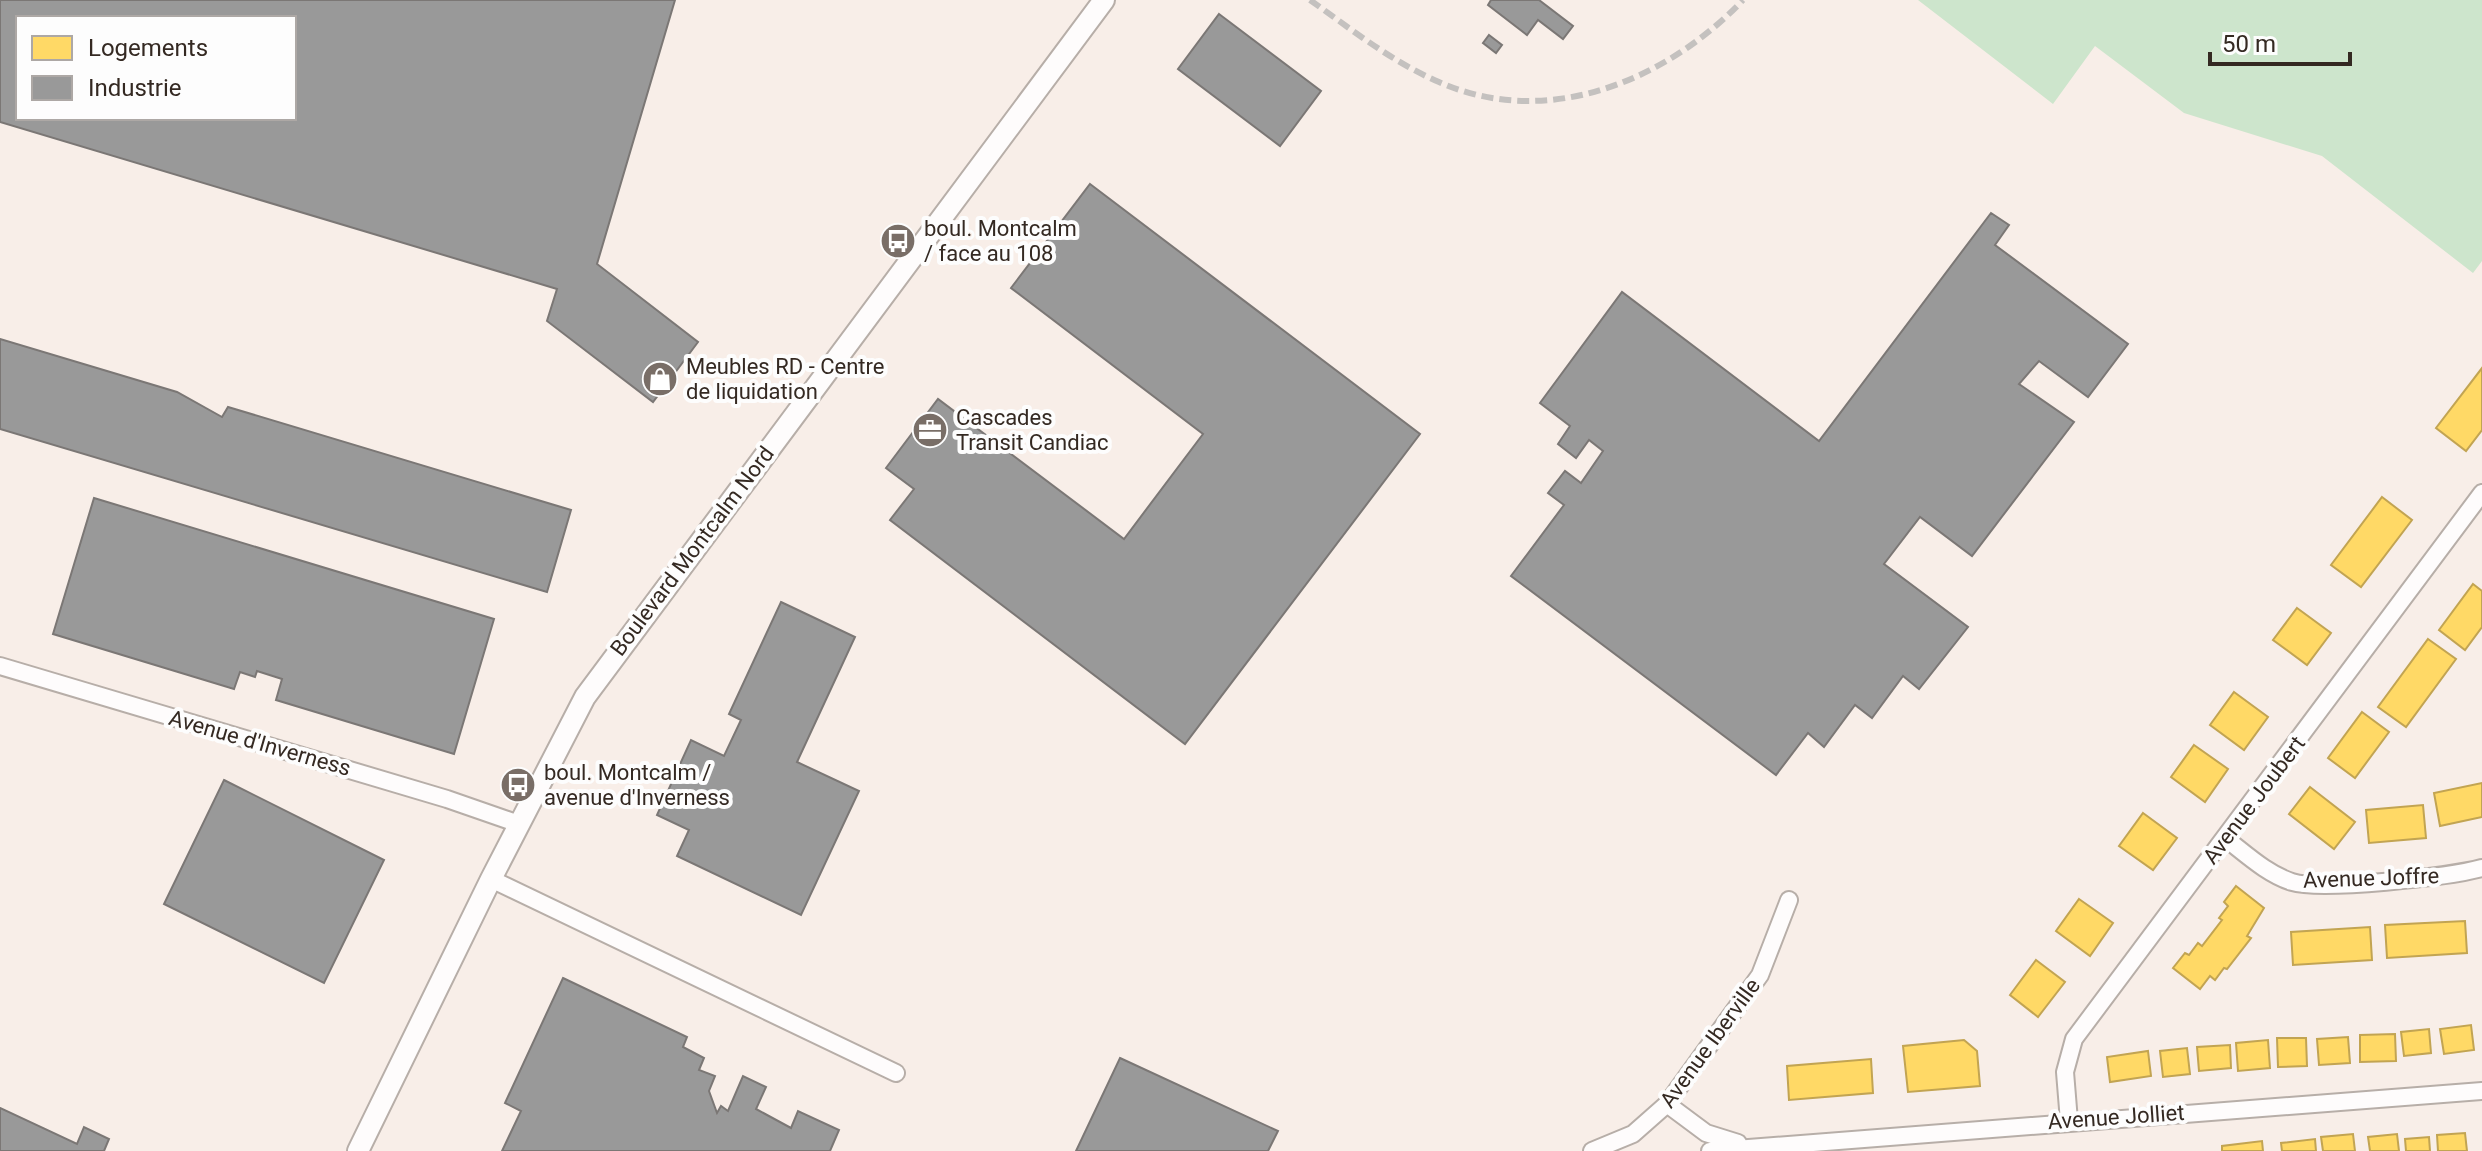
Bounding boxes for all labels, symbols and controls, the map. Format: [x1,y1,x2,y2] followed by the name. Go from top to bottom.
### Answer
[16,16,296,120] legend
[2210,16,2350,66] scale bar
[2222,30,2276,58] text: 50 m
[88,34,208,62] text: Logements
[88,74,181,102] text: Industrie
[924,216,1077,266] place label: boul. Montcalm / face au 108
[879,222,917,260] bus stop icon: boul. Montcalm / face au 108
[686,354,884,404] place label: Meubles RD - Centre de liquidation
[641,360,679,398] shop icon: Meubles RD - Centre de liquidation
[956,405,1109,455] place label: Cascades Transit Candiac
[911,411,949,449] office icon: Cascades Transit Candiac
[605,441,779,661] street label: Boulevard Montcalm Nord
[166,705,354,781] street label: Avenue d'Inverness
[2198,731,2310,869] street label: Avenue Joubert
[544,760,730,810] place label: boul. Montcalm / avenue d'Inverness
[499,766,537,804] bus stop icon: boul. Montcalm / avenue d'Inverness
[2302,863,2440,893] street label: Avenue Joffre
[1655,974,1765,1112] street label: Avenue Iberville
[2047,1100,2185,1134] street label: Avenue Jolliet

